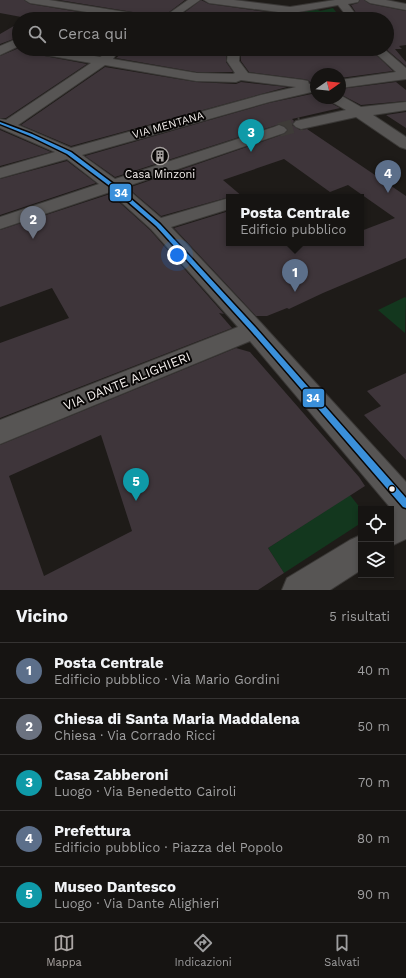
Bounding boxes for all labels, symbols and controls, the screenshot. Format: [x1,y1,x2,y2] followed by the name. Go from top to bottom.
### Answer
[12,12,394,56] search box
[26,23,48,45] icon: search
[58,25,127,43] text: Cerca qui
[310,68,346,104] north arrow
[131,109,205,141] street label: VIA MENTANA
[238,119,264,152] pin: 3
[150,146,170,166] building icon: Casa Minzoni
[375,160,401,193] pin: 4
[125,168,195,181] place label: Casa Minzoni
[109,183,132,202] line badge: 34
[114,187,128,200] text: 34
[226,194,364,246] popup
[240,204,350,222] text: Posta Centrale
[20,206,46,239] pin: 2
[240,222,346,237] text: Edificio pubblico
[167,245,187,265] your location
[282,259,308,292] pin: 1
[61,349,193,413] street label: VIA DANTE ALIGHIERI
[302,388,325,408] line badge: 34
[306,392,320,405] text: 34
[123,468,149,501] pin: 5
[387,484,397,494] unlabelled marker
[358,506,394,578] map controls
[358,506,394,542] button: locate
[358,542,394,578] button: layers
[16,606,68,626] text: Vicino
[329,609,390,624] text: 5 risultati
[54,654,164,672] text: Posta Centrale
[26,663,32,678] text: 1
[357,663,390,678] text: 40 m
[54,672,280,687] text: Edificio pubblico · Via Mario Gordini
[54,710,300,728] text: Chiesa di Santa Maria Maddalena
[25,719,33,734] text: 2
[358,719,390,734] text: 50 m
[54,728,216,743] text: Chiesa · Via Corrado Ricci
[54,766,168,784] text: Casa Zabberoni
[25,775,33,790] text: 3
[358,775,390,790] text: 70 m
[54,784,236,799] text: Luogo · Via Benedetto Cairoli
[54,822,131,840] text: Prefettura
[25,831,33,846] text: 4
[357,831,390,846] text: 80 m
[54,840,283,855] text: Edificio pubblico · Piazza del Popolo
[54,878,176,896] text: Museo Dantesco
[25,887,33,902] text: 5
[357,887,390,902] text: 90 m
[54,896,219,911] text: Luogo · Via Dante Alighieri
[46,932,82,969] tab: Mappa
[174,932,232,969] tab: Indicazioni
[324,932,360,969] tab: Salvati

